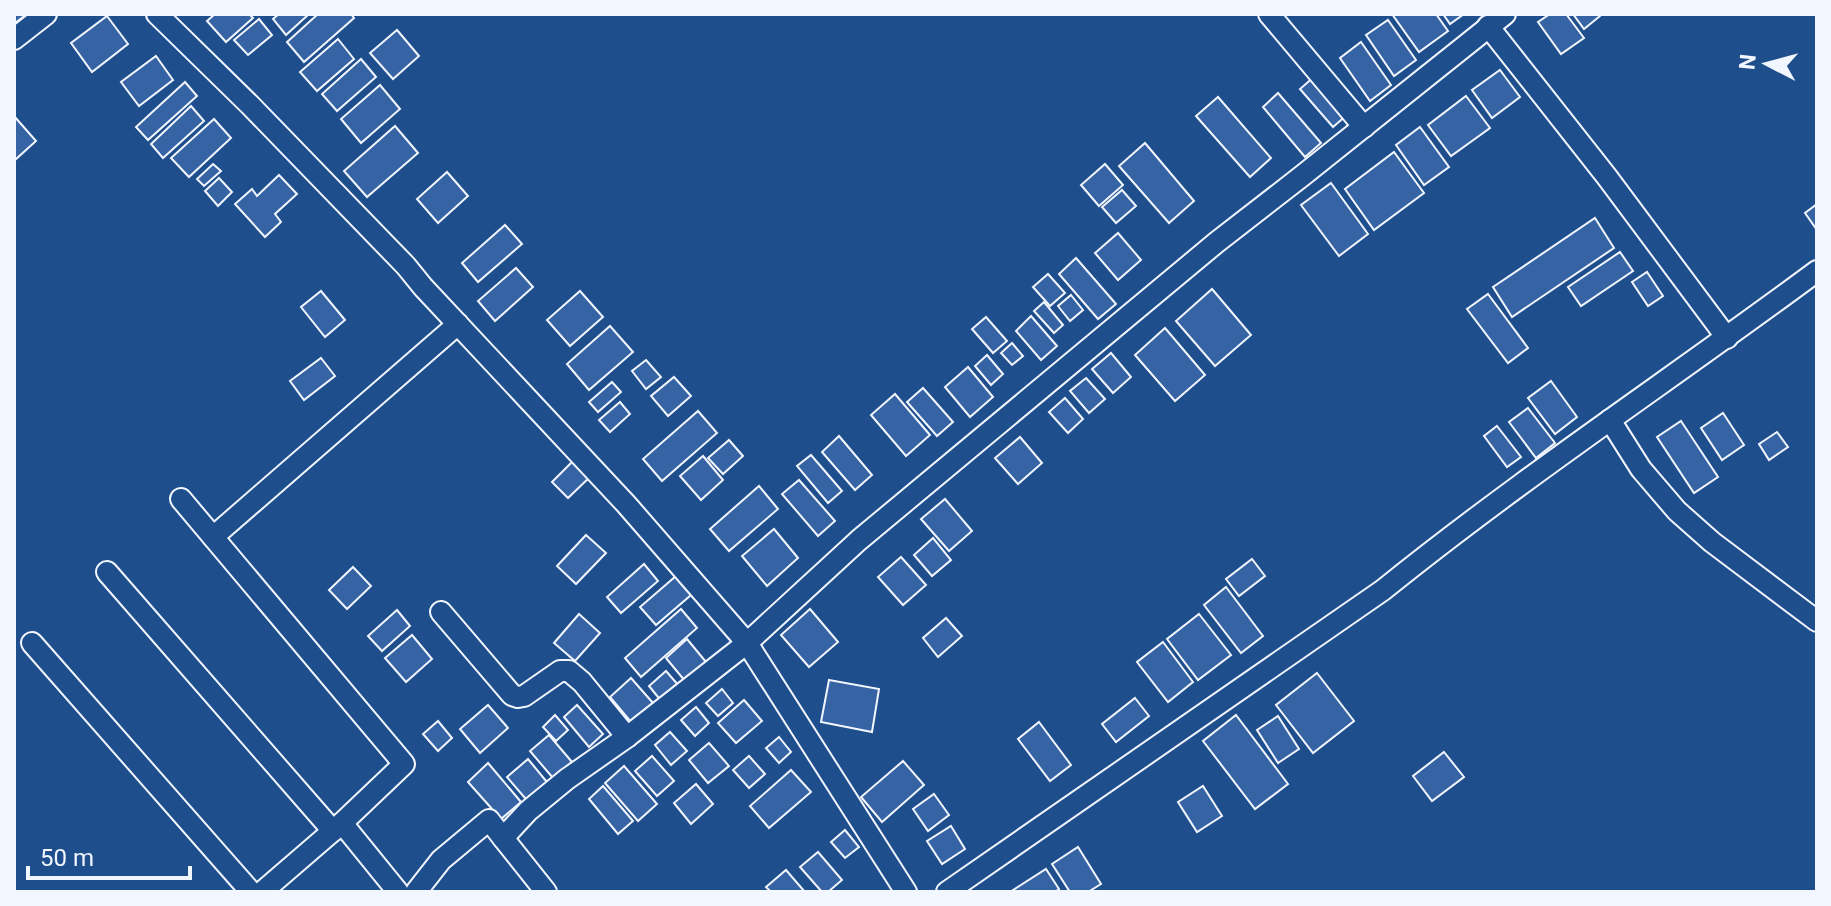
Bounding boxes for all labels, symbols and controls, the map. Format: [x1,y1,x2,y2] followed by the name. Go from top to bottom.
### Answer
[1727,24,1807,104] north arrow
[1734,53,1761,71] text: N
[28,830,190,880] scale bar
[40,844,94,872] text: 50 m

